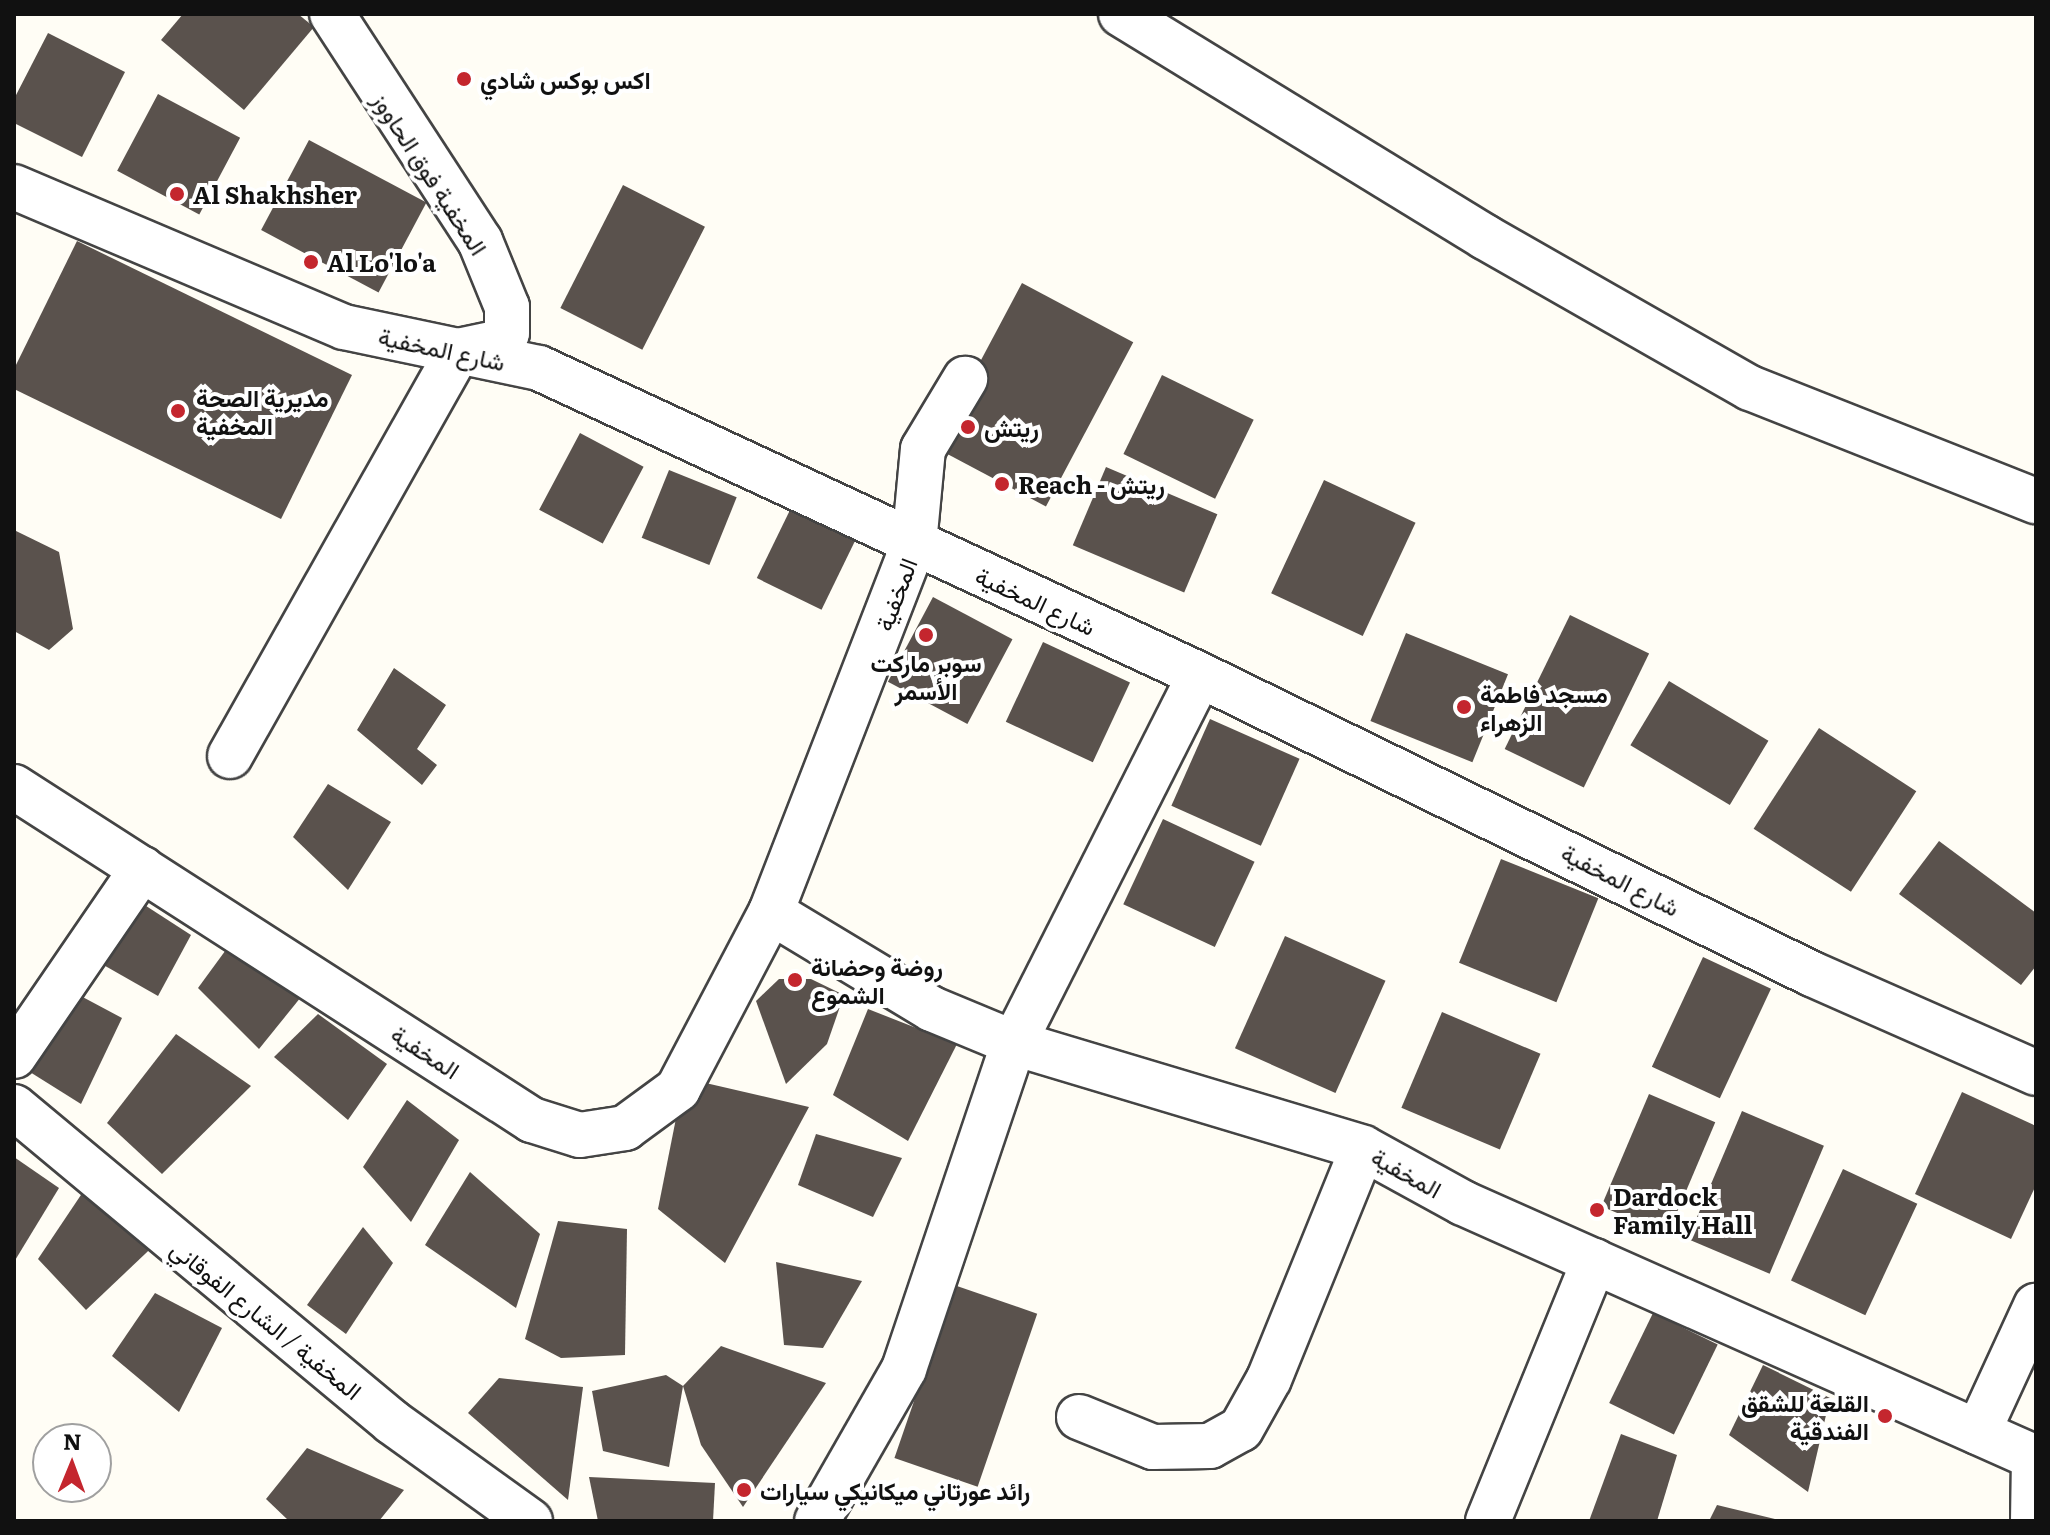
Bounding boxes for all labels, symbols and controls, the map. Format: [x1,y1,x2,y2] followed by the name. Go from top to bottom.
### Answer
[480,65,651,93] place label: اكس بوكس شادي
[455,70,473,88] marker: اكس بوكس شادي
[368,86,494,260] street label: المخفية فوق الحاووز
[193,180,357,208] place label: Al Shakhsher
[168,185,186,203] marker: Al Shakhsher
[327,248,436,276] place label: Al Lo'lo'a
[302,253,320,271] marker: Al Lo'lo'a
[376,321,508,375] street label: شارع المخفية
[196,383,329,439] place label: مديرية الصحة المخفية
[167,400,189,422] marker: مديرية الصحة المخفية
[984,413,1039,441] place label: ريتش
[959,418,977,436] marker: ريتش
[1018,470,1165,498] place label: Reach - ريتش
[993,475,1011,493] marker: Reach - ريتش
[868,554,922,634] street label: المخفية
[972,560,1100,640] street label: شارع المخفية
[917,626,935,644] marker: سوبر ماركت الأسمر
[870,648,982,704] place label: سوبر ماركت الأسمر
[1480,679,1608,735] place label: مسجد فاطمة الزهراء
[1455,698,1473,716] marker: مسجد فاطمة الزهراء
[1557,837,1685,921] street label: شارع المخفية
[811,952,943,1008] place label: روضة وحضانة الشموع
[786,971,804,989] marker: روضة وحضانة الشموع
[386,1018,466,1084] street label: المخفية
[1367,1141,1447,1203] street label: المخفية
[1613,1182,1752,1238] place label: Dardock Family Hall
[1588,1201,1606,1219] marker: Dardock Family Hall
[166,1233,368,1405] street label: المخفية / الشارع الفوقاني
[1741,1388,1869,1444] place label: القلعة للشقق الفندقية
[1876,1407,1894,1425] marker: القلعة للشقق الفندقية
[32,1423,112,1503] north arrow
[63,1424,82,1457] text: N
[760,1476,1030,1504] place label: رائد عورتاني ميكانيكي سيارات
[735,1481,753,1499] marker: رائد عورتاني ميكانيكي سيارات

